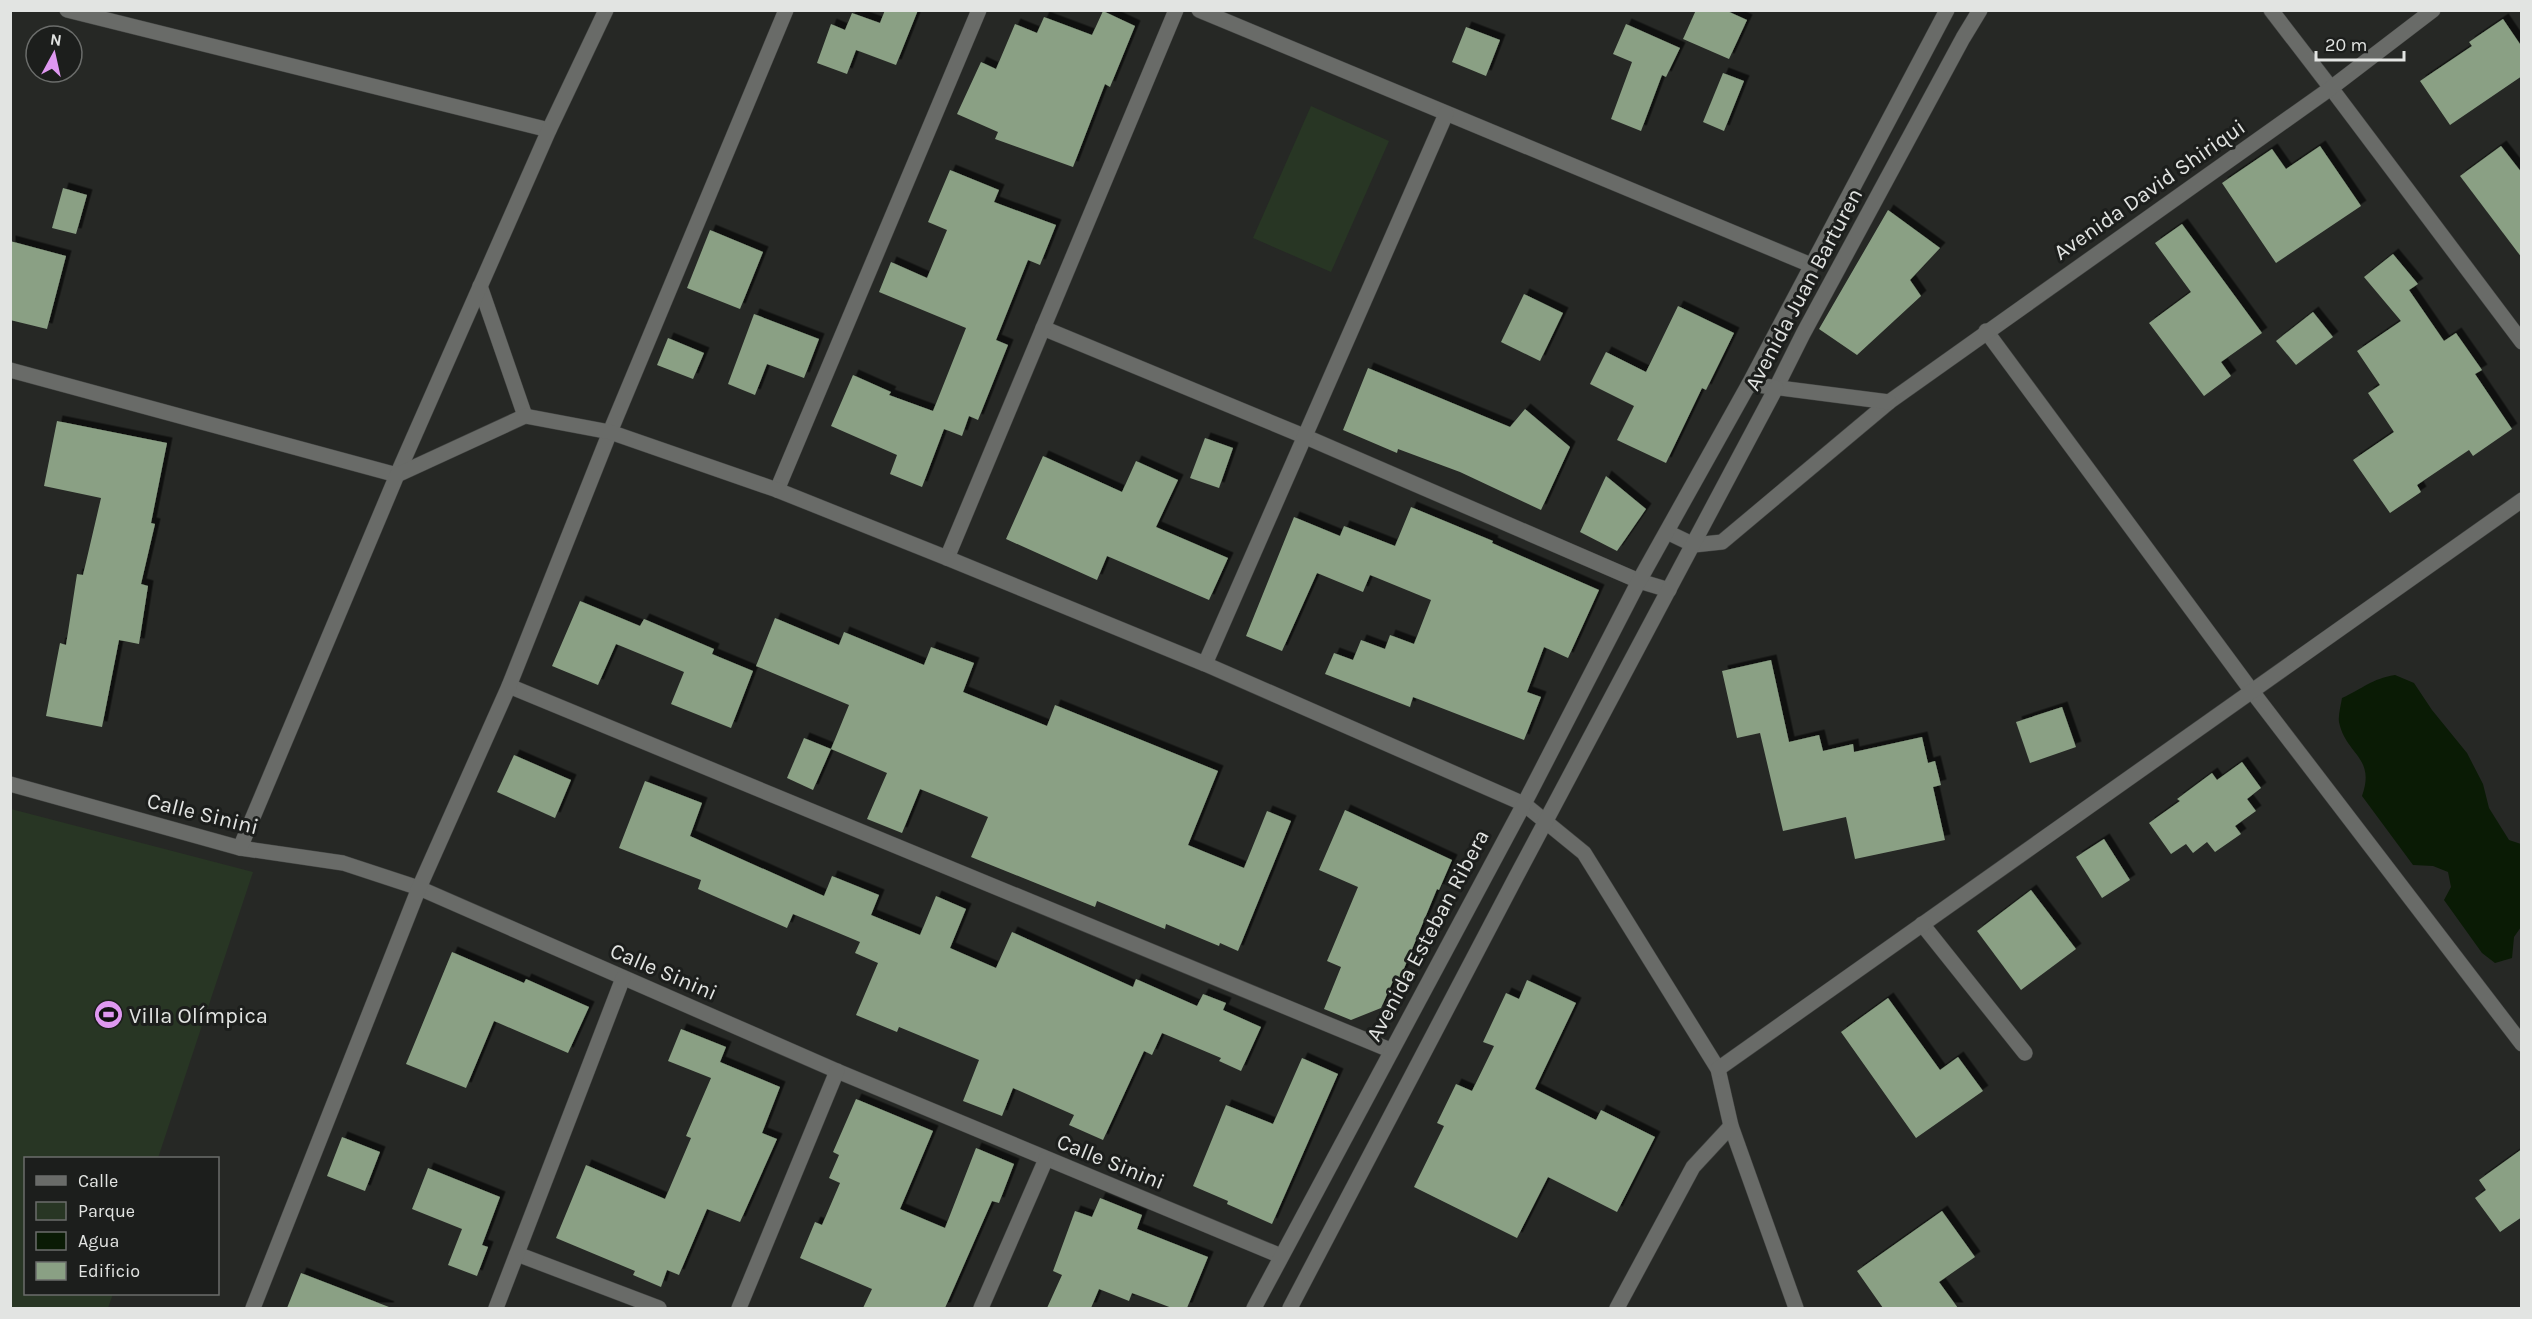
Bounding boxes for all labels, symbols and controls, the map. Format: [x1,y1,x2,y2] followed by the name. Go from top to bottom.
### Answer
[24,24,84,84] north arrow
[2316,24,2404,62] scale bar
[49,29,63,50] text: N
[2325,34,2367,56] text: 20 m
[2049,114,2250,266] street label: Avenida David Shiriqui
[1739,184,1868,395] street label: Avenida Juan Barturen
[144,788,261,840] street label: Calle Sinini
[1361,825,1495,1046] street label: Avenida Esteban Ribera
[606,938,721,1006] street label: Calle Sinini
[92,999,124,1031] sports icon: Villa Olímpica
[129,1003,268,1029] place label: Villa Olímpica
[1053,1129,1168,1195] street label: Calle Sinini
[24,1157,219,1295] legend
[78,1170,118,1192] text: Calle
[78,1200,135,1222] text: Parque
[78,1230,119,1252] text: Agua
[78,1260,140,1282] text: Edificio

